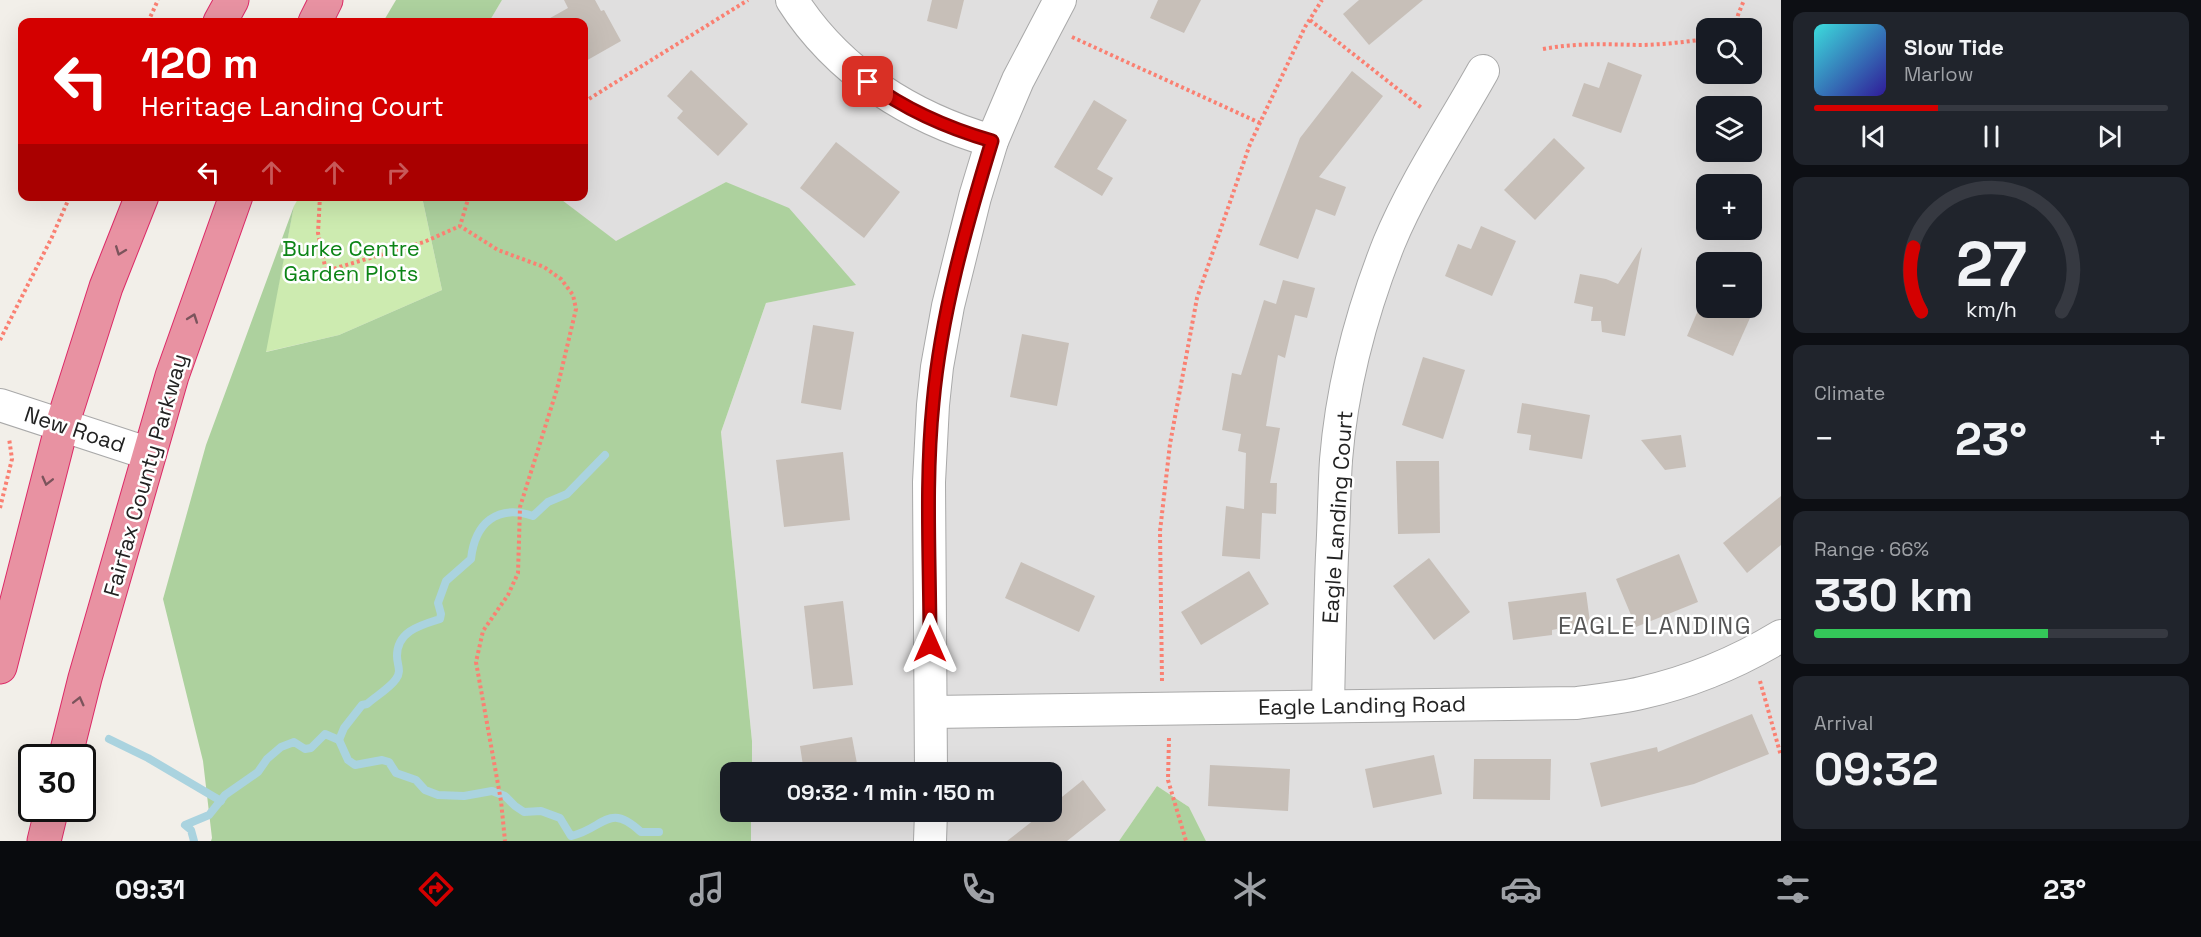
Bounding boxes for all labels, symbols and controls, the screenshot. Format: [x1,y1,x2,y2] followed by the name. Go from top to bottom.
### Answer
[1696,18,1762,318] map controls
[1696,18,1762,84] button: search
[1904,33,2004,61] text: Slow Tide
[141,37,259,90] text: 120 m
[42,42,120,120] icon: left
[842,56,893,107] pin
[1904,61,1973,87] text: Marlow
[851,65,884,98] icon: arrive
[141,89,444,124] text: Heritage Landing Court
[1696,96,1762,162] button: layers
[1857,120,1890,153] icon: previous
[1975,120,2008,153] icon: pause
[2093,120,2126,153] icon: next
[192,156,225,189] icon: left
[255,156,288,189] icon: ahead
[318,156,351,189] icon: ahead
[381,156,414,189] icon: right
[1696,174,1762,240] button: +
[1955,225,2027,304] text: 27
[282,234,420,287] park label: Burke Centre Garden Plots
[115,245,127,256] one-way arrow
[1696,252,1762,318] button: −
[1965,297,2017,324] text: km/h
[185,313,198,324] one-way arrow
[97,350,193,600] street label: Fairfax County Parkway
[1814,380,1885,406] text: Climate
[21,400,129,458] street label: New Road
[1316,410,1358,624] street label: Eagle Landing Court
[1955,411,2027,468] text: 23°
[1814,418,1834,460] text: −
[2148,418,2168,460] text: +
[42,476,55,486] one-way arrow
[1814,536,1929,562] text: Range · 66%
[1814,567,1973,624] text: 330 km
[1558,610,1752,641] district label: EAGLE LANDING
[898,612,962,676] position arrow
[1258,689,1466,721] street label: Eagle Landing Road
[72,696,85,706] one-way arrow
[1814,710,1873,736] text: Arrival
[1814,741,1938,798] text: 09:32
[18,744,96,822] speed limit sign: 30
[787,778,995,806] text: 09:32 · 1 min · 150 m
[415,868,457,910] icon: directions
[686,868,728,910] icon: music
[957,868,999,910] icon: phone
[1229,868,1271,910] icon: climate
[1500,868,1542,910] icon: car
[1772,868,1814,910] icon: filters
[115,872,185,907] text: 09:31
[2043,872,2086,907] text: 23°

